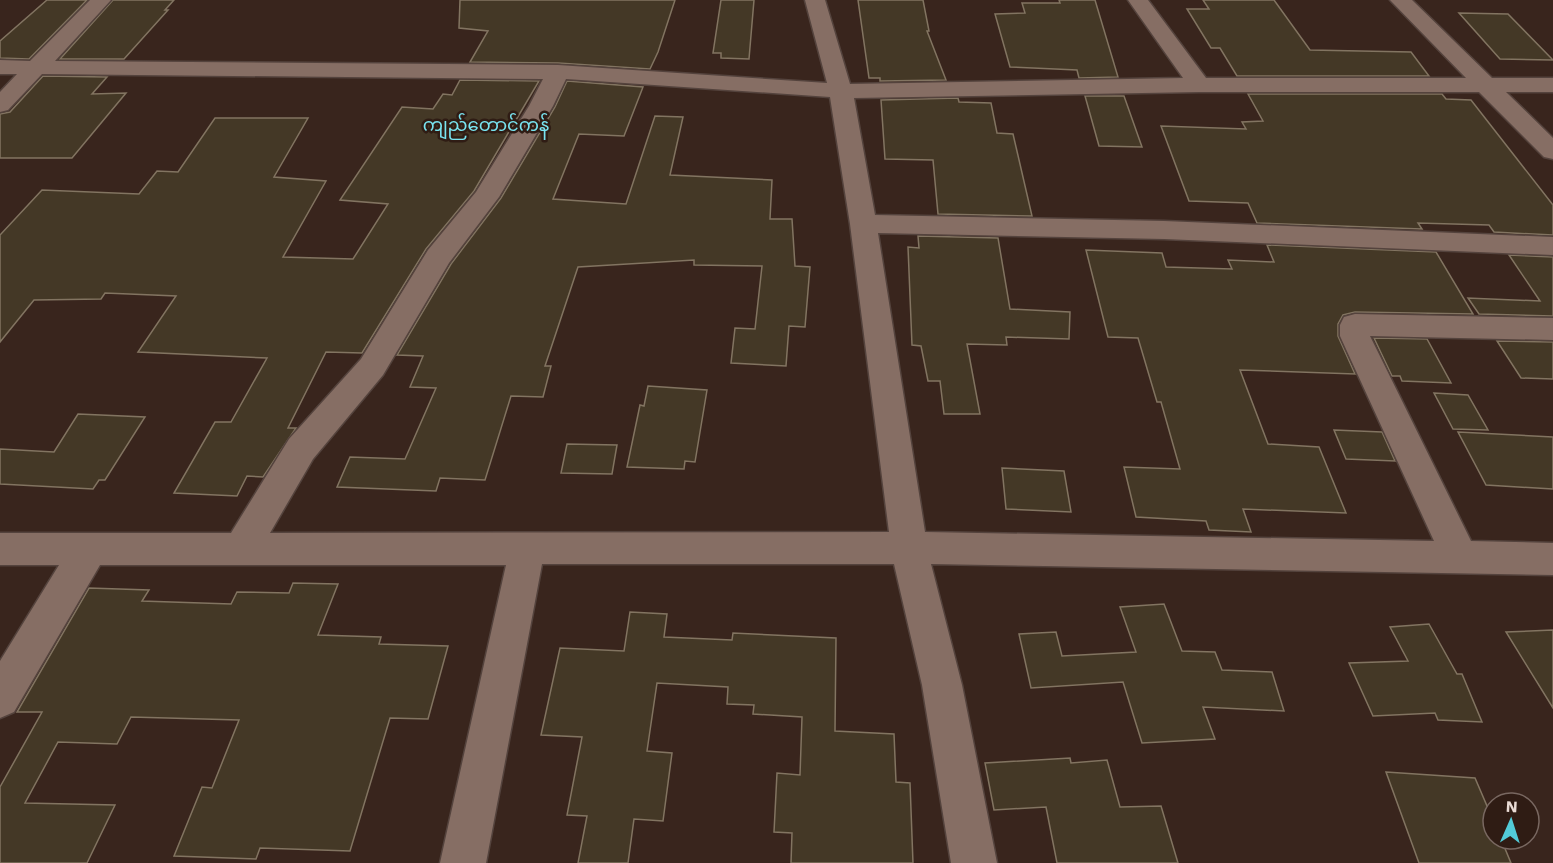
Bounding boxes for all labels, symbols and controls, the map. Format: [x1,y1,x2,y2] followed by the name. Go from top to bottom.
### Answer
[423,112,549,140] district label: ကျည်တောင်ကန်
[1481,791,1541,851] north arrow
[1505,797,1518,816] text: N

